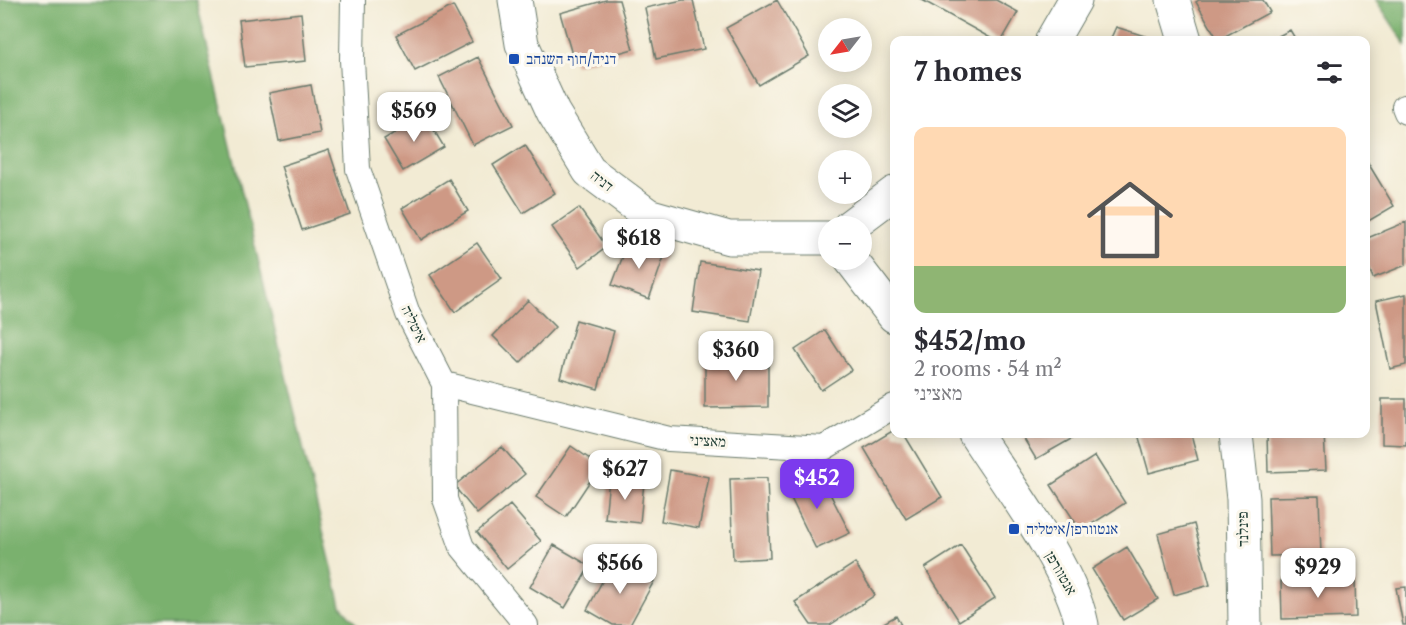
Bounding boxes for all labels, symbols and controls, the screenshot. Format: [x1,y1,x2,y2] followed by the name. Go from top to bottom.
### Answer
[818,18,872,72] north arrow
[818,18,872,270] map controls
[526,49,616,68] place label: דניה/חוף השנהב
[507,52,521,66] marker: דניה/חוף השנהב
[914,56,1022,88] text: 7 homes
[1313,56,1346,89] icon: filters
[818,84,872,138] button: layers
[378,92,450,143] pin: $569
[391,99,437,123] text: $569
[818,150,872,204] button: +
[587,166,618,196] street label: דניה
[1076,166,1184,274] icon: home
[818,216,872,270] button: −
[603,219,675,270] pin: $618
[617,226,661,250] text: $618
[397,302,432,346] street label: איטליה
[914,325,1026,357] text: $452/mo
[700,331,772,382] pin: $360
[712,338,760,362] text: $360
[914,357,1062,381] text: 2 rooms · 54 m²
[914,381,962,405] text: מאציני
[689,430,727,451] street label: מאציני
[589,450,661,501] pin: $627
[602,457,648,481] text: $627
[781,459,853,510] pin: $452
[794,466,840,490] text: $452
[1233,511,1252,547] street label: פינלנד
[1026,519,1118,538] place label: אנטוורפן/איטליה
[1007,522,1021,536] marker: אנטוורפן/איטליה
[584,544,656,595] pin: $566
[1041,547,1082,598] street label: אנטוורפן
[1282,548,1354,599] pin: $929
[597,551,643,575] text: $566
[1295,555,1341,579] text: $929

